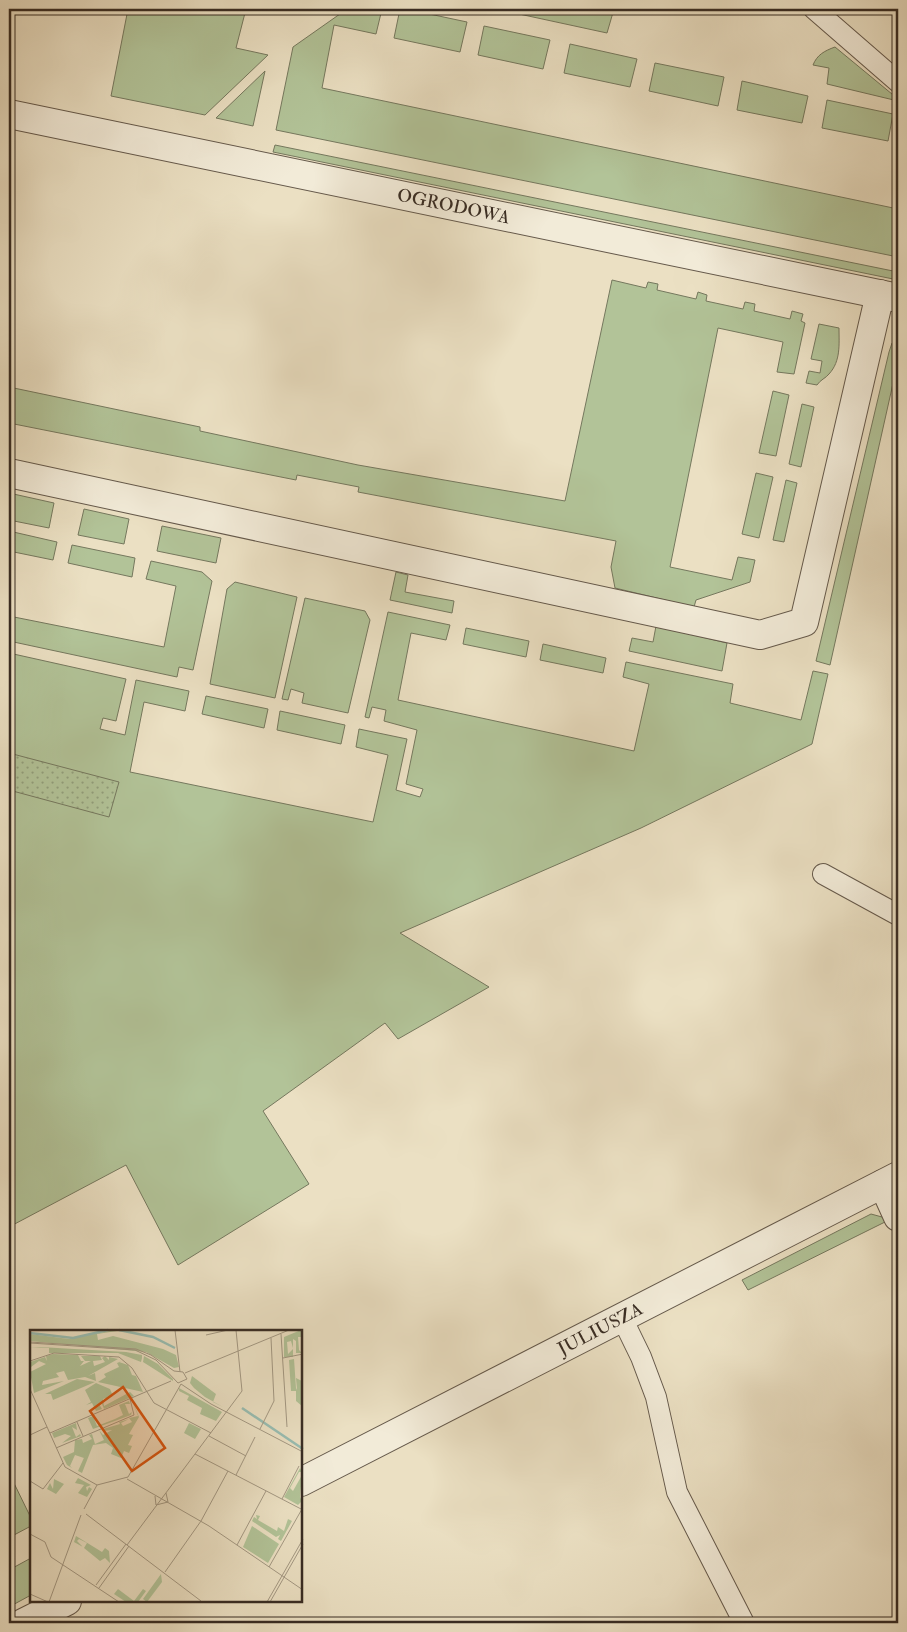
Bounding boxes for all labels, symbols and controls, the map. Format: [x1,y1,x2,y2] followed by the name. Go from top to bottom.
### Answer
[395,184,512,229] street label: OGRODOWA
[553,1298,647,1361] street label: JULIUSZA
[30,1330,302,1602] inset map

